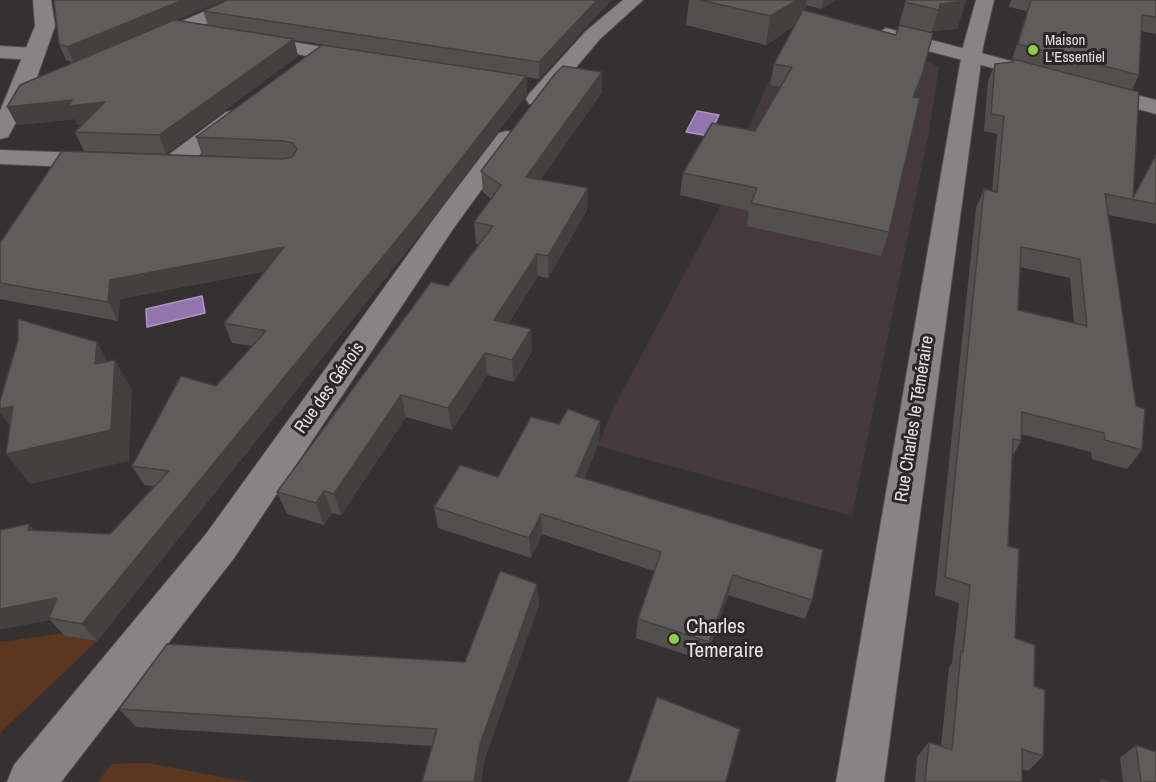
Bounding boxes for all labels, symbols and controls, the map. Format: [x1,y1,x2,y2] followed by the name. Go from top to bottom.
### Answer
[1045,32,1105,67] place label: Maison L'Essentiel
[1026,43,1040,57] marker: Maison L'Essentiel
[891,334,939,504] street label: Rue Charles le Téméraire
[291,338,369,438] street label: Rue des Génois
[686,614,764,664] place label: Charles Temeraire
[667,632,681,646] marker: Charles Temeraire

